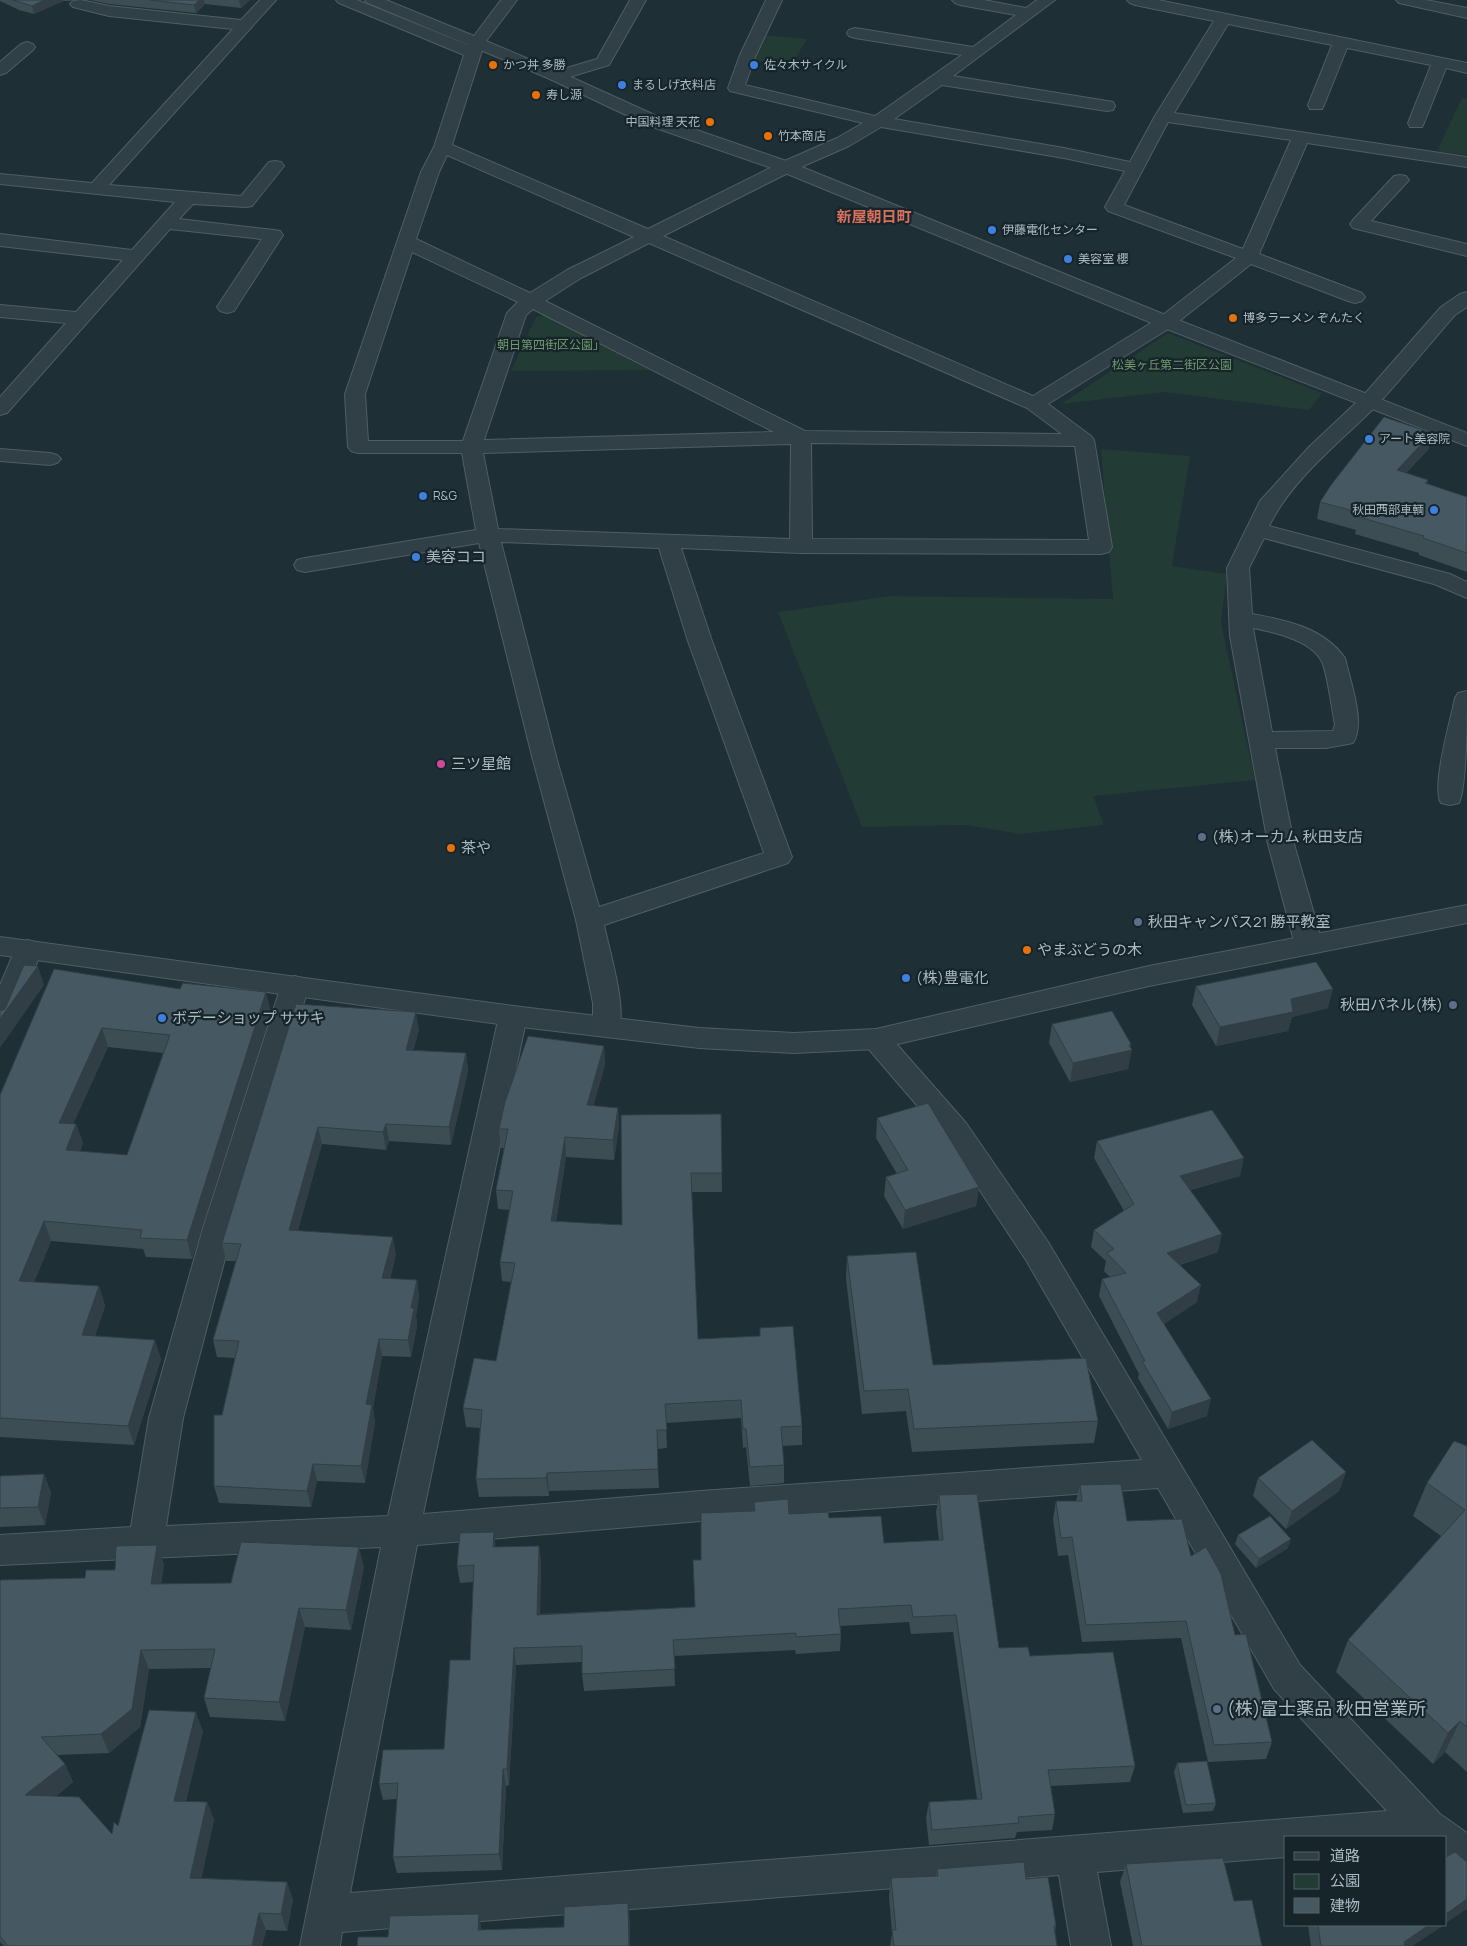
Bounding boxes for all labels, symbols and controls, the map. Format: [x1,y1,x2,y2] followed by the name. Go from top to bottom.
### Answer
[503,56,565,73] place label: かつ丼 多勝
[764,56,847,73] place label: 佐々木サイクル
[487,59,499,71] marker: かつ丼 多勝
[748,59,760,71] marker: 佐々木サイクル
[632,76,716,93] place label: まるしげ衣料店
[616,79,628,91] marker: まるしげ衣料店
[546,86,582,103] place label: 寿し源
[530,89,542,101] marker: 寿し源
[626,113,700,130] place label: 中国料理 天花
[704,116,716,128] marker: 中国料理 天花
[778,127,826,144] place label: 竹本商店
[762,130,774,142] marker: 竹本商店
[836,206,912,227] district label: 新屋朝日町
[1002,221,1098,238] place label: 伊藤電化センター
[986,224,998,236] marker: 伊藤電化センター
[1078,250,1128,267] place label: 美容室 櫻
[1062,253,1074,265] marker: 美容室 櫻
[1243,309,1365,326] place label: 博多ラーメン ぞんたく
[1227,312,1239,324] marker: 博多ラーメン ぞんたく
[497,336,605,353] park label: 朝日第四街区公園」
[1112,356,1232,373] park label: 松美ヶ丘第二街区公園
[1379,430,1450,447] place label: アート美容院
[1363,433,1375,445] marker: アート美容院
[433,487,457,504] place label: R&G
[417,490,429,502] marker: R&G
[1352,501,1424,518] place label: 秋田西部車輌
[1428,504,1440,516] marker: 秋田西部車輌
[426,546,486,567] place label: 美容ココ
[410,551,422,563] marker: 美容ココ
[451,753,511,774] place label: 三ツ星館
[435,758,447,770] marker: 三ツ星館
[1212,826,1363,847] place label: (株)オーカム 秋田支店
[1196,831,1208,843] marker: (株)オーカム 秋田支店
[461,837,491,858] place label: 茶や
[445,842,457,854] marker: 茶や
[1148,911,1330,932] place label: 秋田キャンパス21 勝平教室
[1132,916,1144,928] marker: 秋田キャンパス21 勝平教室
[1037,939,1142,960] place label: やまぶどうの木
[1021,944,1033,956] marker: やまぶどうの木
[916,967,989,988] place label: (株)豊電化
[900,972,912,984] marker: (株)豊電化
[1340,994,1443,1015] place label: 秋田パネル(株)
[1447,999,1459,1011] marker: 秋田パネル(株)
[172,1007,325,1028] place label: ボデーショップ ササキ
[156,1012,168,1024] marker: ボデーショップ ササキ
[1227,1696,1426,1720] place label: (株)富士薬品 秋田営業所
[1211,1703,1223,1715] marker: (株)富士薬品 秋田営業所
[1284,1836,1447,1926] legend
[1330,1845,1360,1866] text: 道路
[1330,1870,1360,1891] text: 公園
[1330,1895,1360,1916] text: 建物

